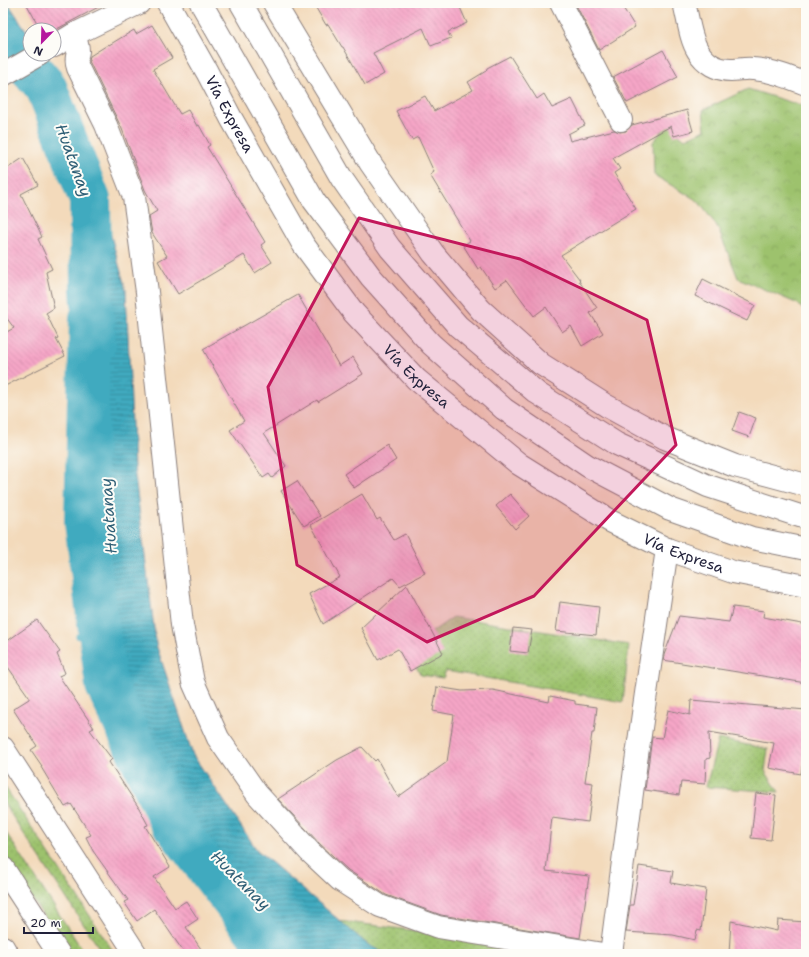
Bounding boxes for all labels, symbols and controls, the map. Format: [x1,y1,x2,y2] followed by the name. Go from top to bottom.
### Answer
[22,22,62,62] north arrow
[31,42,45,59] text: N
[201,72,259,157] street label: Vía Expresa
[51,121,96,200] water label: Huatanay
[378,340,454,413] street label: Vía Expresa
[95,477,122,555] water label: Huatanay
[640,529,727,578] street label: Vía Expresa
[206,846,275,915] water label: Huatanay
[24,909,93,935] scale bar
[30,915,61,931] text: 20 m

